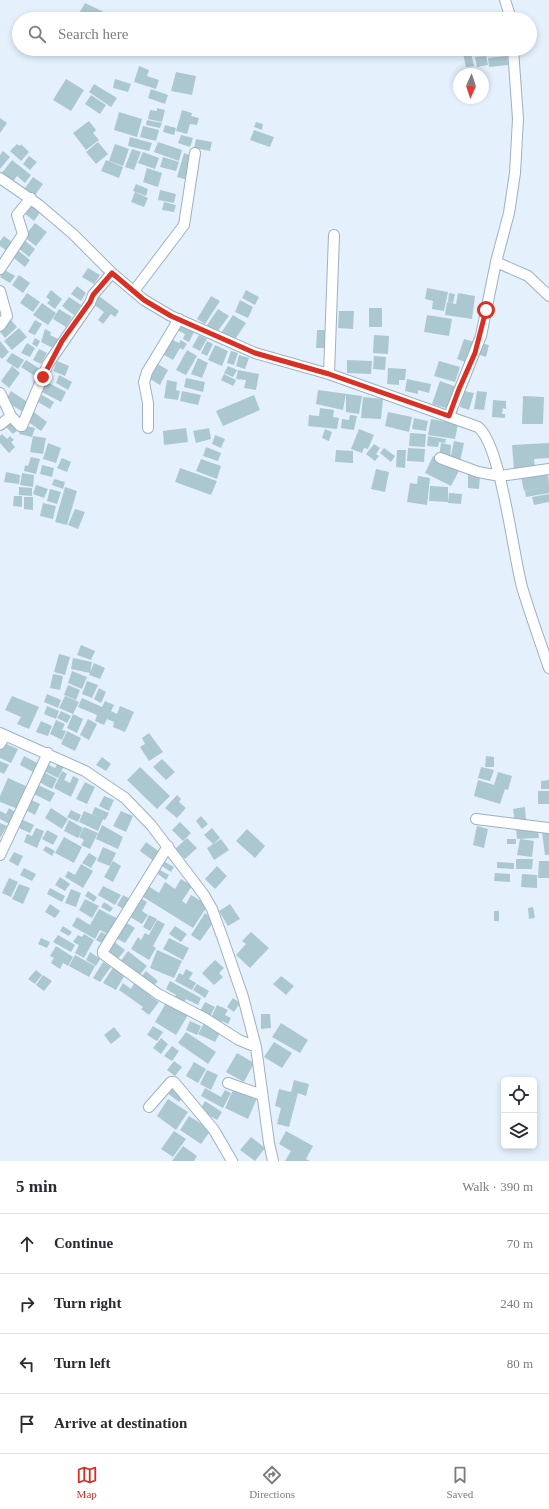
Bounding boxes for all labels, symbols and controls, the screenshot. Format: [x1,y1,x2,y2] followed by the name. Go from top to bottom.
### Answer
[12,12,537,56] search box
[26,23,48,45] icon: search
[58,26,128,42] text: Search here
[453,68,489,104] north arrow
[477,301,495,319] route start
[34,368,52,386] route end
[501,1077,537,1149] map controls
[501,1077,537,1113] button: locate
[501,1113,537,1149] button: layers
[16,1177,57,1196] text: 5 min
[462,1179,533,1194] text: Walk · 390 m
[16,1233,38,1255] icon: ahead
[54,1235,113,1251] text: Continue
[507,1236,533,1251] text: 70 m
[16,1293,38,1315] icon: right
[54,1295,121,1311] text: Turn right
[500,1296,533,1311] text: 240 m
[16,1353,38,1375] icon: left
[54,1355,111,1371] text: Turn left
[507,1356,533,1371] text: 80 m
[16,1413,38,1435] icon: arrive
[54,1415,187,1431] text: Arrive at destination
[76,1464,98,1500] tab: Map
[249,1464,295,1500] tab: Directions
[446,1464,473,1500] tab: Saved

